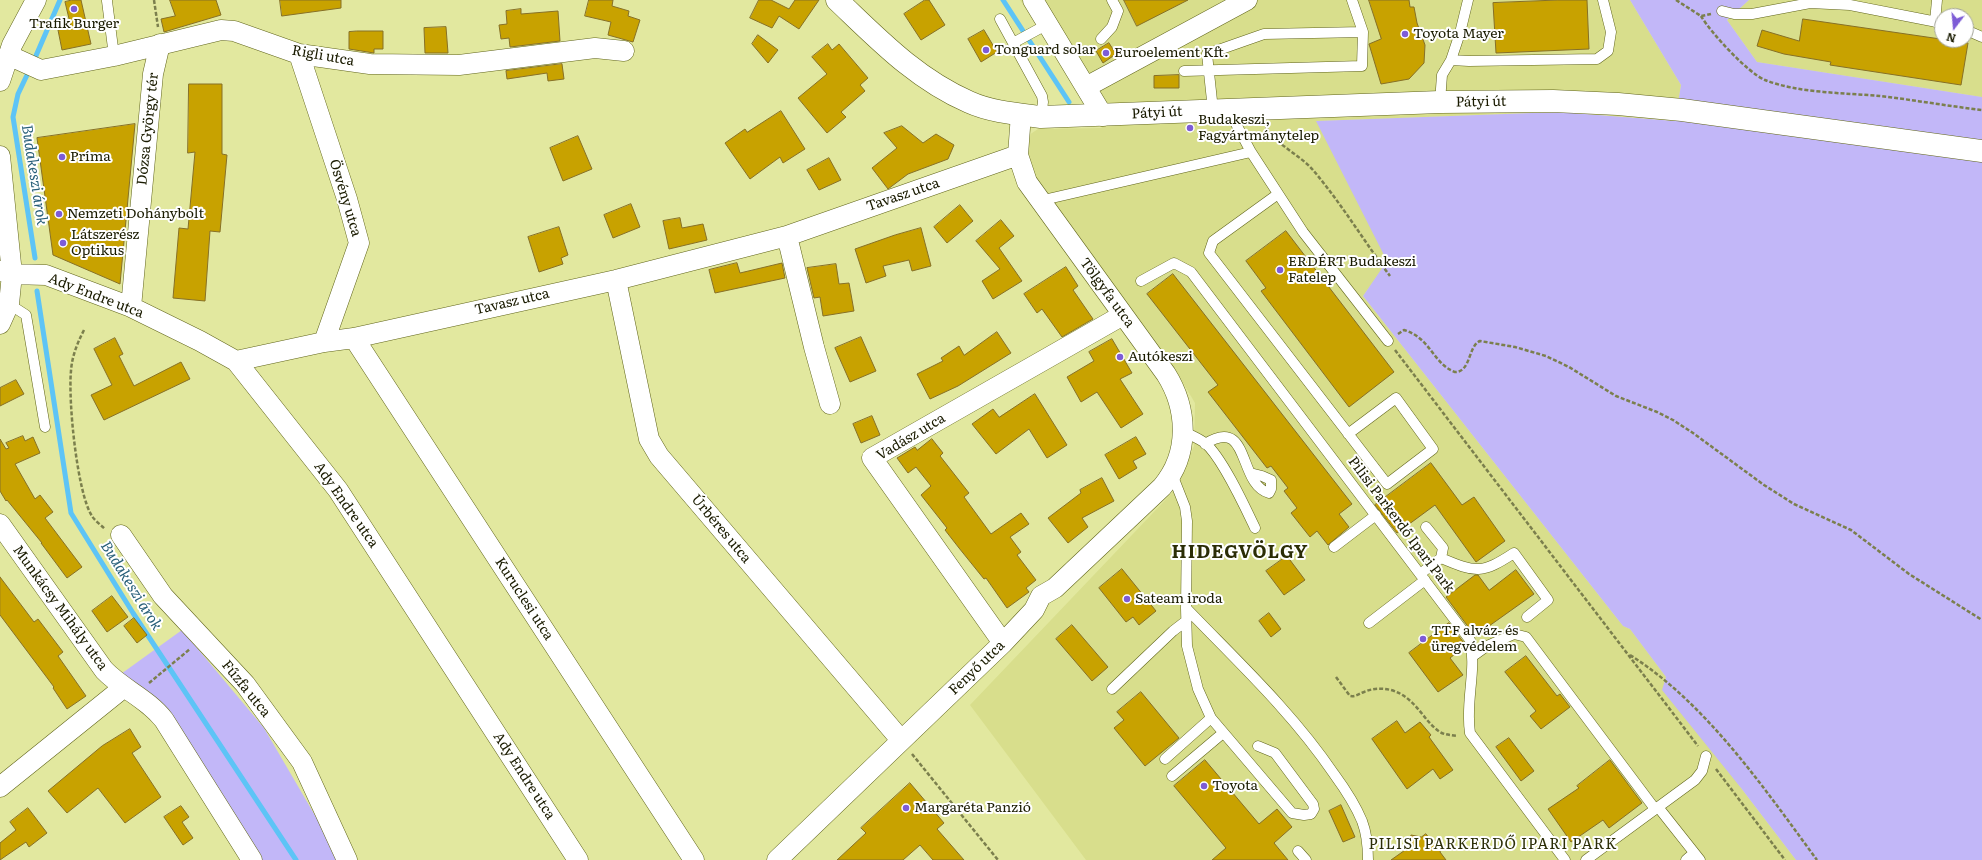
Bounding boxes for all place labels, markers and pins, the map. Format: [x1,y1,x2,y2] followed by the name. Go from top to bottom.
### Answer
[69,4,79,14] marker: Trafik Burger
[29,16,119,32] place label: Trafik Burger
[1413,26,1504,42] place label: Toyota Mayer
[1400,29,1410,39] marker: Toyota Mayer
[994,42,1096,58] place label: Tonguard solar
[981,45,991,55] marker: Tonguard solar
[1114,45,1229,61] place label: Euroelement Kft.
[1101,48,1111,58] marker: Euroelement Kft.
[1198,112,1319,144] place label: Budakeszi, Fagyártmánytelep
[1185,123,1195,133] marker: Budakeszi, Fagyártmánytelep
[70,149,111,165] place label: Príma
[57,152,67,162] marker: Príma
[67,206,204,222] place label: Nemzeti Dohánybolt
[54,209,64,219] marker: Nemzeti Dohánybolt
[71,227,139,260] place label: Látszerész Optikus
[58,238,68,248] marker: Látszerész Optikus
[1288,254,1416,286] place label: ERDÉRT Budakeszi Fatelep
[1275,265,1285,275] marker: ERDÉRT Budakeszi Fatelep
[1128,349,1193,365] place label: Autókeszi
[1115,352,1125,362] marker: Autókeszi
[1135,591,1222,607] place label: Sateam iroda
[1122,594,1132,604] marker: Sateam iroda
[1431,623,1518,656] place label: TTF alváz- és üregvédelem
[1418,634,1428,644] marker: TTF alváz- és üregvédelem
[1212,778,1258,794] place label: Toyota
[1199,781,1209,791] marker: Toyota
[914,800,1031,816] place label: Margaréta Panzió
[901,803,911,813] marker: Margaréta Panzió

